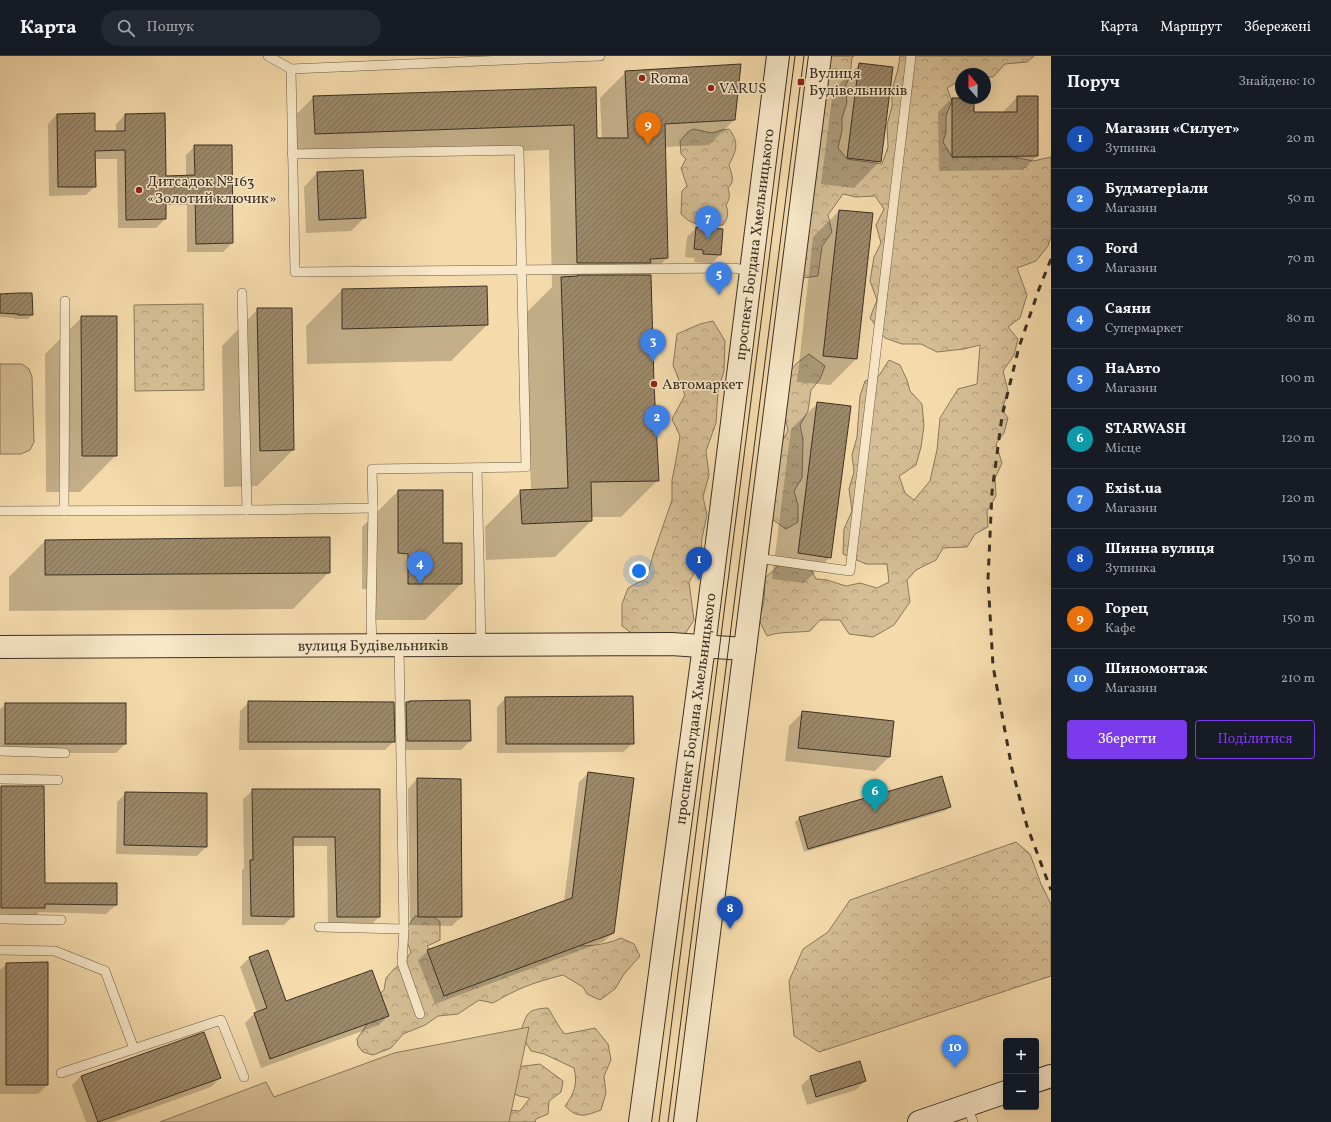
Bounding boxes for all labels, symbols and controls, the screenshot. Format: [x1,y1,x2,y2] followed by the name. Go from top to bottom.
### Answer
[101,10,381,46] search box
[20,15,77,41] text: Карта
[115,17,137,39] icon: search
[147,17,194,38] text: Пошук
[1100,18,1138,37] text: Карта
[1160,18,1222,37] text: Маршрут
[1244,18,1311,37] text: Збережені
[809,64,907,102] place label: Вулиця Будівельників
[955,68,991,104] north arrow
[650,69,689,90] place label: Roma
[1067,71,1120,94] text: Поруч
[637,73,647,83] marker: Roma
[1238,73,1315,91] text: Знайдено: 10
[796,77,806,87] marker: Вулиця Будівельників
[719,79,767,100] place label: VARUS
[706,83,716,93] marker: VARUS
[635,112,661,145] pin: 9
[1105,119,1240,140] text: Магазин «Силует»
[731,128,781,362] street label: проспект Богдана Хмельницького
[1077,130,1083,148] text: 1
[1286,130,1315,148] text: 20 m
[1105,140,1156,158] text: Зупинка
[147,172,277,210] place label: Дитсадок №163 «Золотий ключик»
[1105,179,1208,200] text: Будматеріали
[134,185,144,195] marker: Дитсадок №163 «Золотий ключик»
[1077,190,1083,208] text: 2
[1287,190,1315,208] text: 50 m
[1105,200,1157,218] text: Магазин
[695,206,721,239] pin: 7
[1105,239,1138,260] text: Ford
[1077,250,1083,268] text: 3
[1287,250,1315,268] text: 70 m
[1105,260,1157,278] text: Магазин
[706,262,732,295] pin: 5
[1105,299,1151,320] text: Саяни
[1076,310,1084,328] text: 4
[1286,310,1315,328] text: 80 m
[1105,320,1183,338] text: Супермаркет
[640,329,666,362] pin: 3
[1105,359,1161,380] text: НаАвто
[1077,370,1083,388] text: 5
[1280,370,1315,388] text: 100 m
[662,375,744,396] place label: Автомаркет
[649,379,659,389] marker: Автомаркет
[1105,380,1157,398] text: Магазин
[644,405,670,438] pin: 2
[1105,419,1186,440] text: STARWASH
[1076,430,1084,448] text: 6
[1281,430,1315,448] text: 120 m
[1105,440,1141,458] text: Місце
[1105,479,1162,500] text: Exist.ua
[1077,490,1083,508] text: 7
[1281,490,1315,508] text: 120 m
[1105,500,1157,518] text: Магазин
[1105,539,1214,560] text: Шинна вулиця
[686,547,712,580] pin: 1
[1076,550,1084,568] text: 8
[1282,550,1315,568] text: 130 m
[407,551,433,584] pin: 4
[1105,560,1156,578] text: Зупинка
[629,561,649,581] your location
[671,592,723,826] street label: проспект Богдана Хмельницького
[1105,599,1148,620] text: Горец
[1076,610,1084,628] text: 9
[1282,610,1315,628] text: 150 m
[1105,620,1136,638] text: Кафе
[298,636,448,658] street label: вулиця Будівельників
[1105,659,1208,680] text: Шиномонтаж
[1073,670,1087,688] text: 10
[1281,670,1315,688] text: 210 m
[1105,680,1157,698] text: Магазин
[1067,720,1187,759] button: Зберегти
[1195,720,1315,759] button: Поділитися
[862,779,888,812] pin: 6
[717,896,743,929] pin: 8
[942,1035,968,1068] pin: 10
[1003,1038,1039,1110] map controls
[1003,1038,1039,1074] button: +
[1003,1074,1039,1110] button: −

